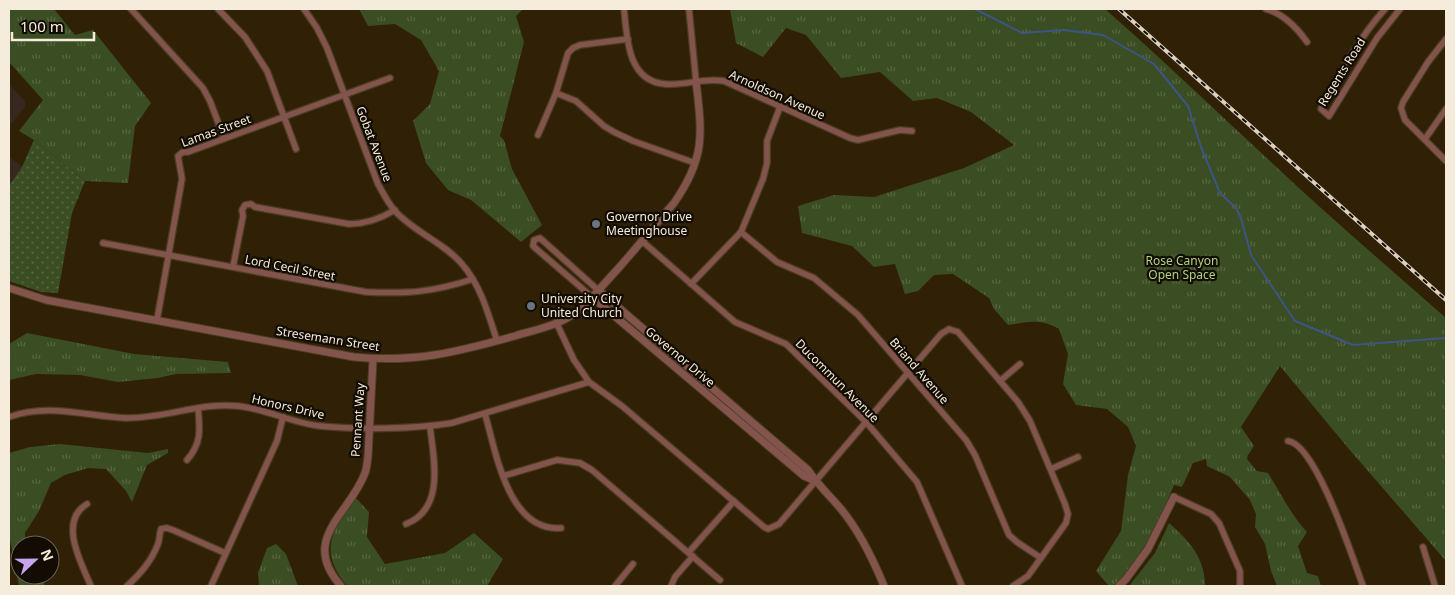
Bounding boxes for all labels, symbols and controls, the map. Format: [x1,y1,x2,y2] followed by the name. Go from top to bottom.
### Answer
[12,10,95,42] scale bar
[20,16,64,36] text: 100 m
[1314,34,1369,109] street label: Regents Road
[726,66,828,123] street label: Arnoldson Avenue
[352,104,397,184] street label: Gobat Avenue
[178,110,254,151] street label: Lamas Street
[606,208,692,239] place label: Governor Drive Meetinghouse
[590,218,602,230] marker: Governor Drive Meetinghouse
[243,250,337,285] street label: Lord Cecil Street
[1146,252,1218,283] park label: Rose Canyon Open Space
[541,290,623,321] place label: University City United Church
[525,300,537,312] marker: University City United Church
[275,322,382,355] street label: Stresemann Street
[642,322,719,391] street label: Governor Drive
[886,334,953,408] street label: Briand Avenue
[792,335,883,426] street label: Ducommun Avenue
[346,381,369,458] street label: Pennant Way
[250,390,326,423] street label: Honors Drive
[10,535,60,585] north arrow
[37,546,58,564] text: N

